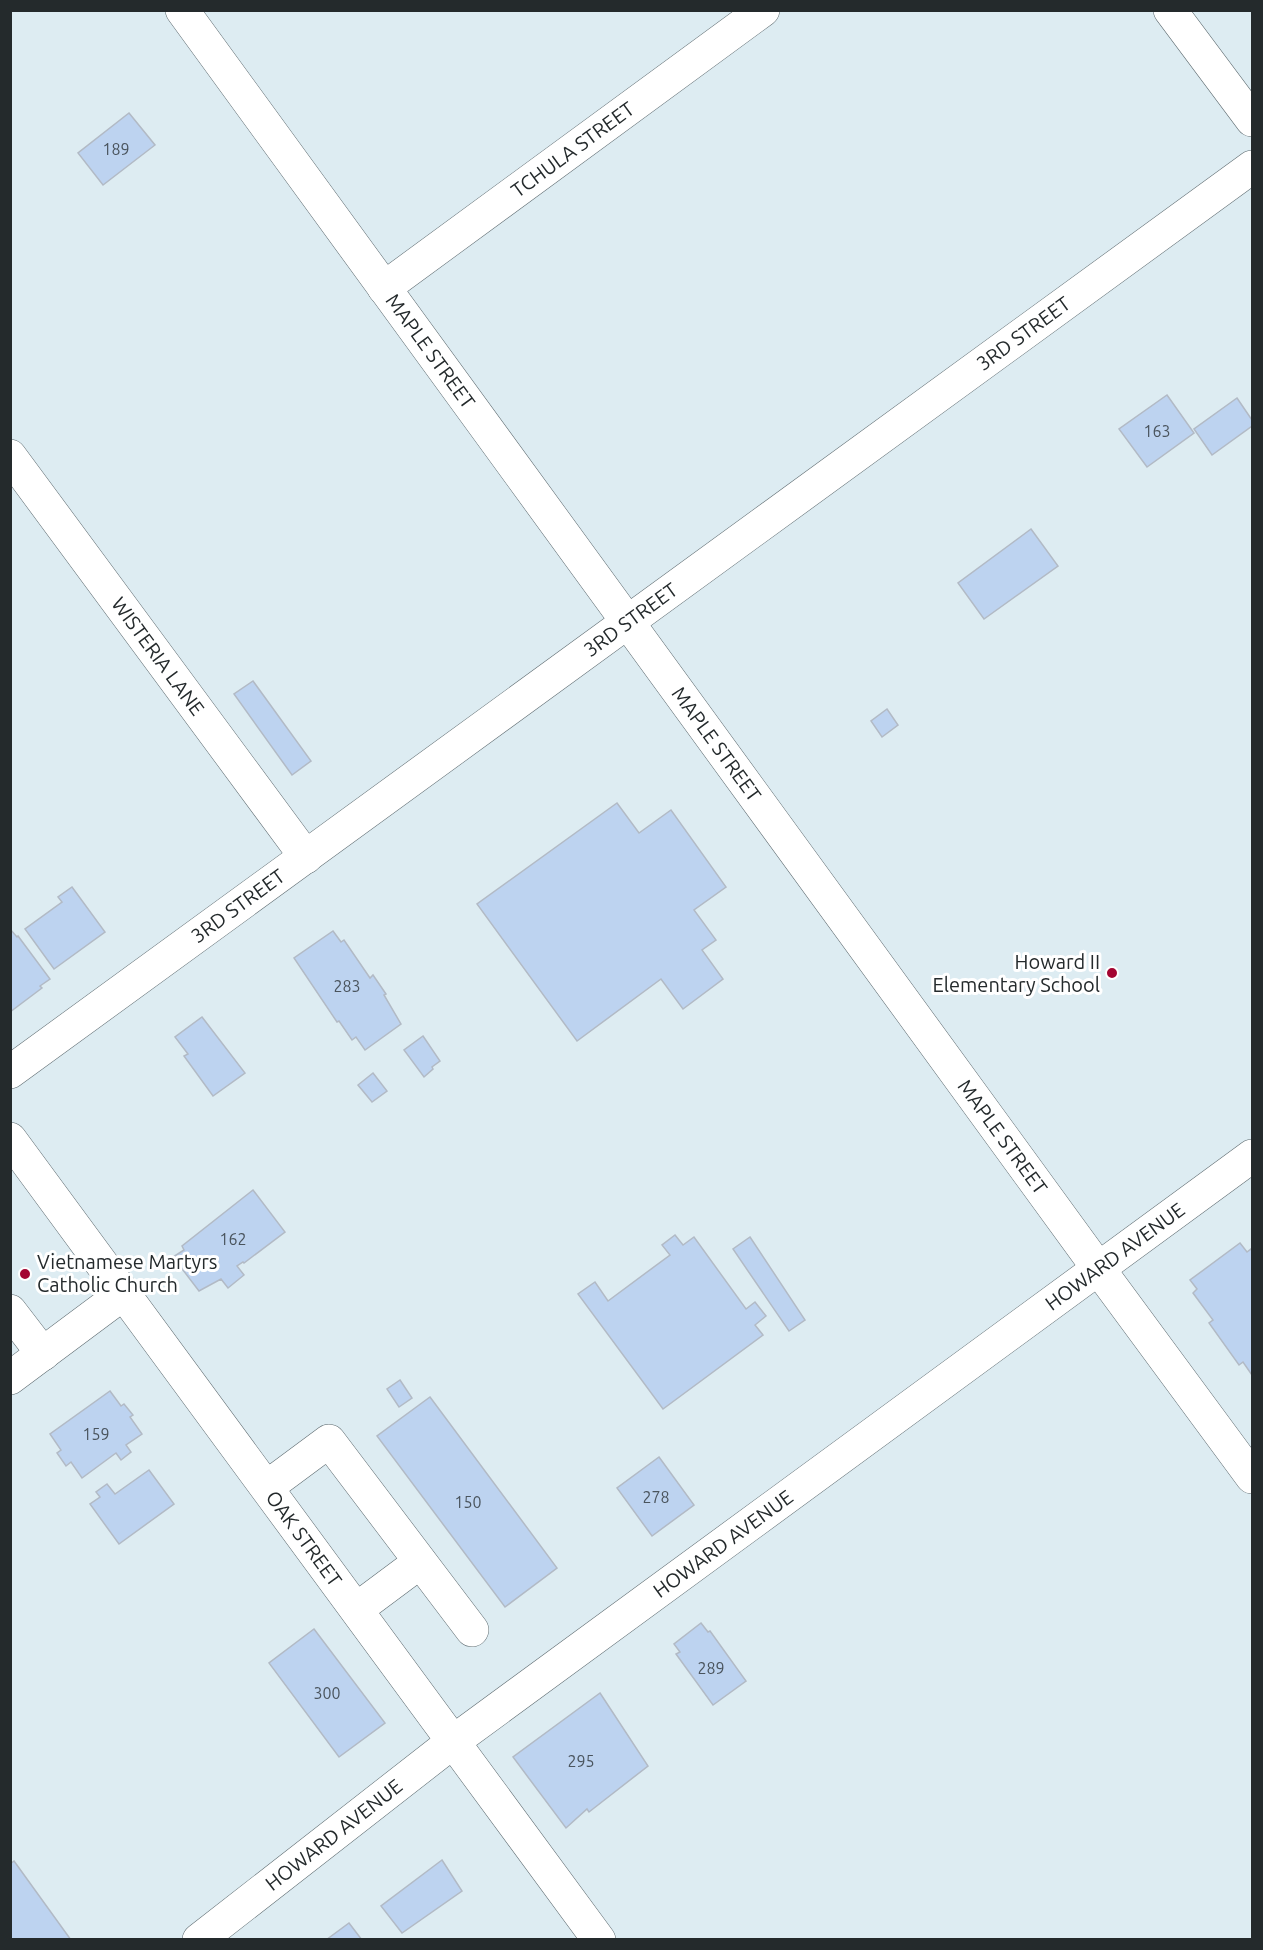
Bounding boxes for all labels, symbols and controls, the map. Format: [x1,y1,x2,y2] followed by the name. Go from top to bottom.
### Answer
[506,97,638,202] street label: TCHULA STREET
[102,140,130,158] house number: 189
[381,289,480,413] street label: MAPLE STREET
[972,291,1074,375] street label: 3RD STREET
[1143,422,1171,440] house number: 163
[579,578,682,661] street label: 3RD STREET
[107,593,209,720] street label: WISTERIA LANE
[668,682,766,805] street label: MAPLE STREET
[186,864,289,947] street label: 3RD STREET
[933,950,1100,996] place label: Howard II Elementary School
[1105,966,1119,980] marker: Howard II Elementary School
[333,977,361,995] house number: 283
[954,1075,1052,1198] street label: MAPLE STREET
[1041,1197,1189,1315] street label: HOWARD AVENUE
[219,1230,247,1248] house number: 162
[37,1250,217,1296] place label: Vietnamese Martyrs Catholic Church
[18,1267,32,1281] marker: Vietnamese Martyrs Catholic Church
[82,1425,110,1443] house number: 159
[649,1485,797,1602] street label: HOWARD AVENUE
[262,1486,347,1591] street label: OAK STREET
[642,1488,670,1506] house number: 278
[454,1493,482,1511] house number: 150
[697,1659,725,1677] house number: 289
[313,1684,341,1702] house number: 300
[567,1752,595,1770] house number: 295
[261,1774,406,1895] street label: HOWARD AVENUE

